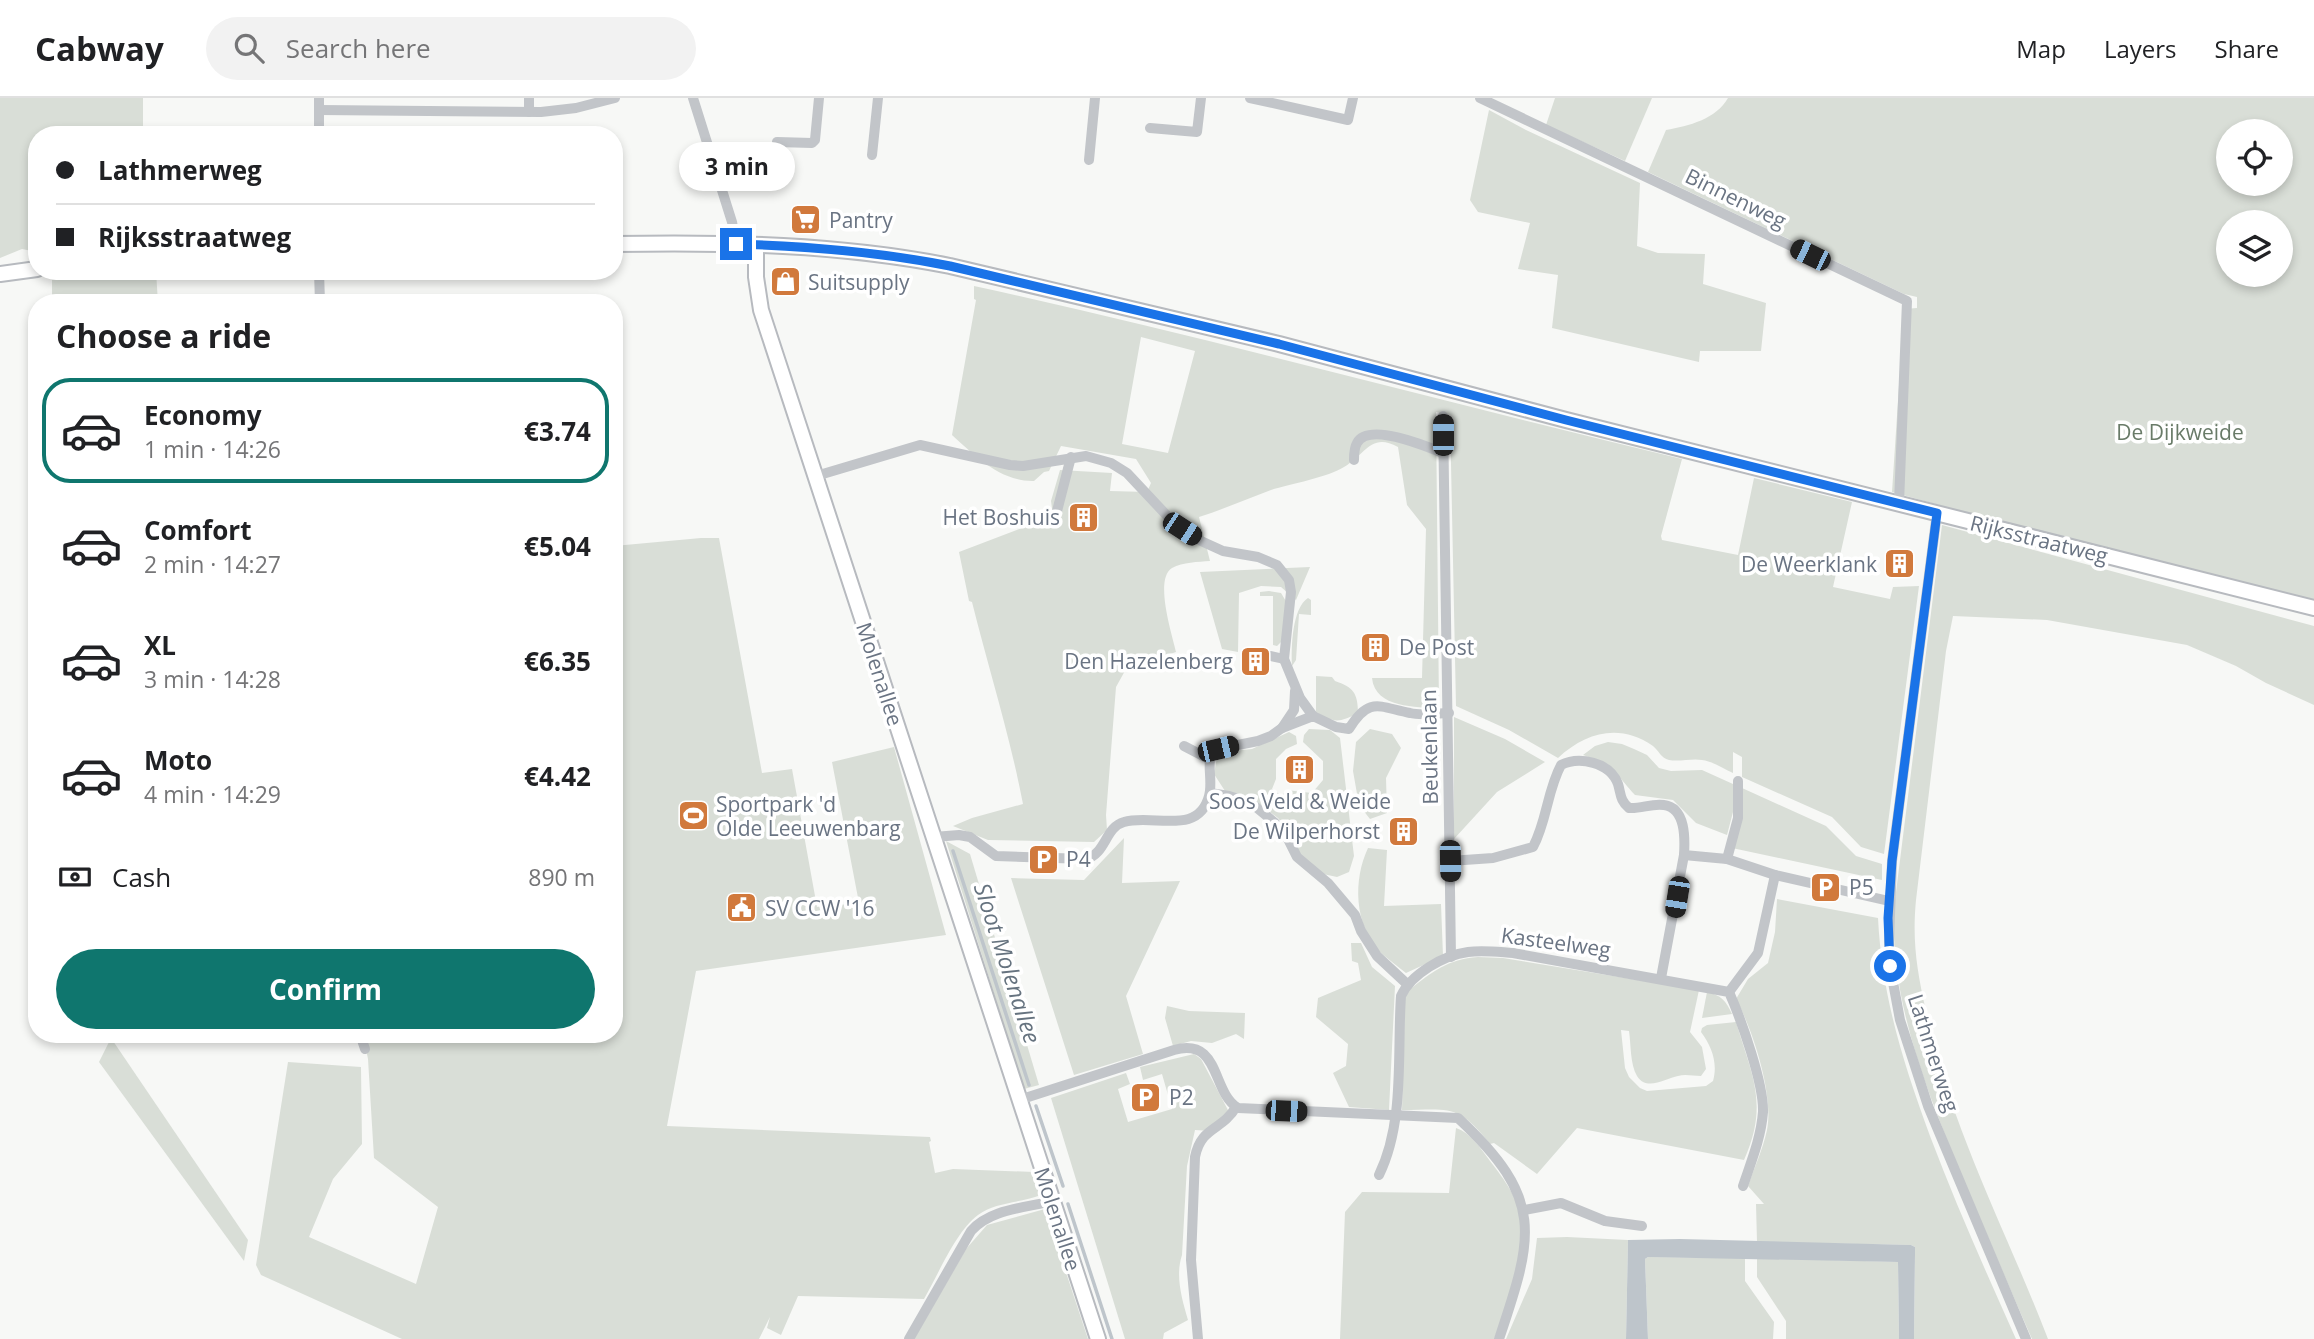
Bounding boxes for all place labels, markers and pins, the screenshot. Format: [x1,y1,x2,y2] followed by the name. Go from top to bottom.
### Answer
[789,203,823,237] supermarket icon: Pantry
[829,206,893,234] place label: Pantry
[768,265,802,299] shop icon: Suitsupply
[808,268,910,296] place label: Suitsupply
[1066,500,1100,534] building icon: Het Boshuis
[943,503,1060,531] place label: Het Boshuis
[1883,547,1917,581] building icon: De Weerklank
[1741,550,1877,578] place label: De Weerklank
[1359,630,1393,664] building icon: De Post
[1399,633,1474,661] place label: De Post
[1239,644,1273,678] building icon: Den Hazelenberg
[1064,647,1233,675] place label: Den Hazelenberg
[1283,752,1317,786] building icon: Soos Veld & Weide
[1209,787,1391,815] place label: Soos Veld & Weide
[716,790,901,842] place label: Sportpark 'd Olde Leeuwenbarg
[676,799,710,833] sports icon: Sportpark 'd Olde Leeuwenbarg
[1386,814,1420,848] building icon: De Wilperhorst
[1233,817,1380,845] place label: De Wilperhorst
[1026,842,1060,876] parking icon: P4
[1066,845,1091,873] place label: P4
[1809,870,1843,904] parking icon: P5
[1849,873,1874,901] place label: P5
[725,891,759,925] public building icon: SV CCW '16
[765,894,874,922] place label: SV CCW '16
[1129,1080,1163,1114] parking icon: P2
[1169,1083,1194,1111] place label: P2

